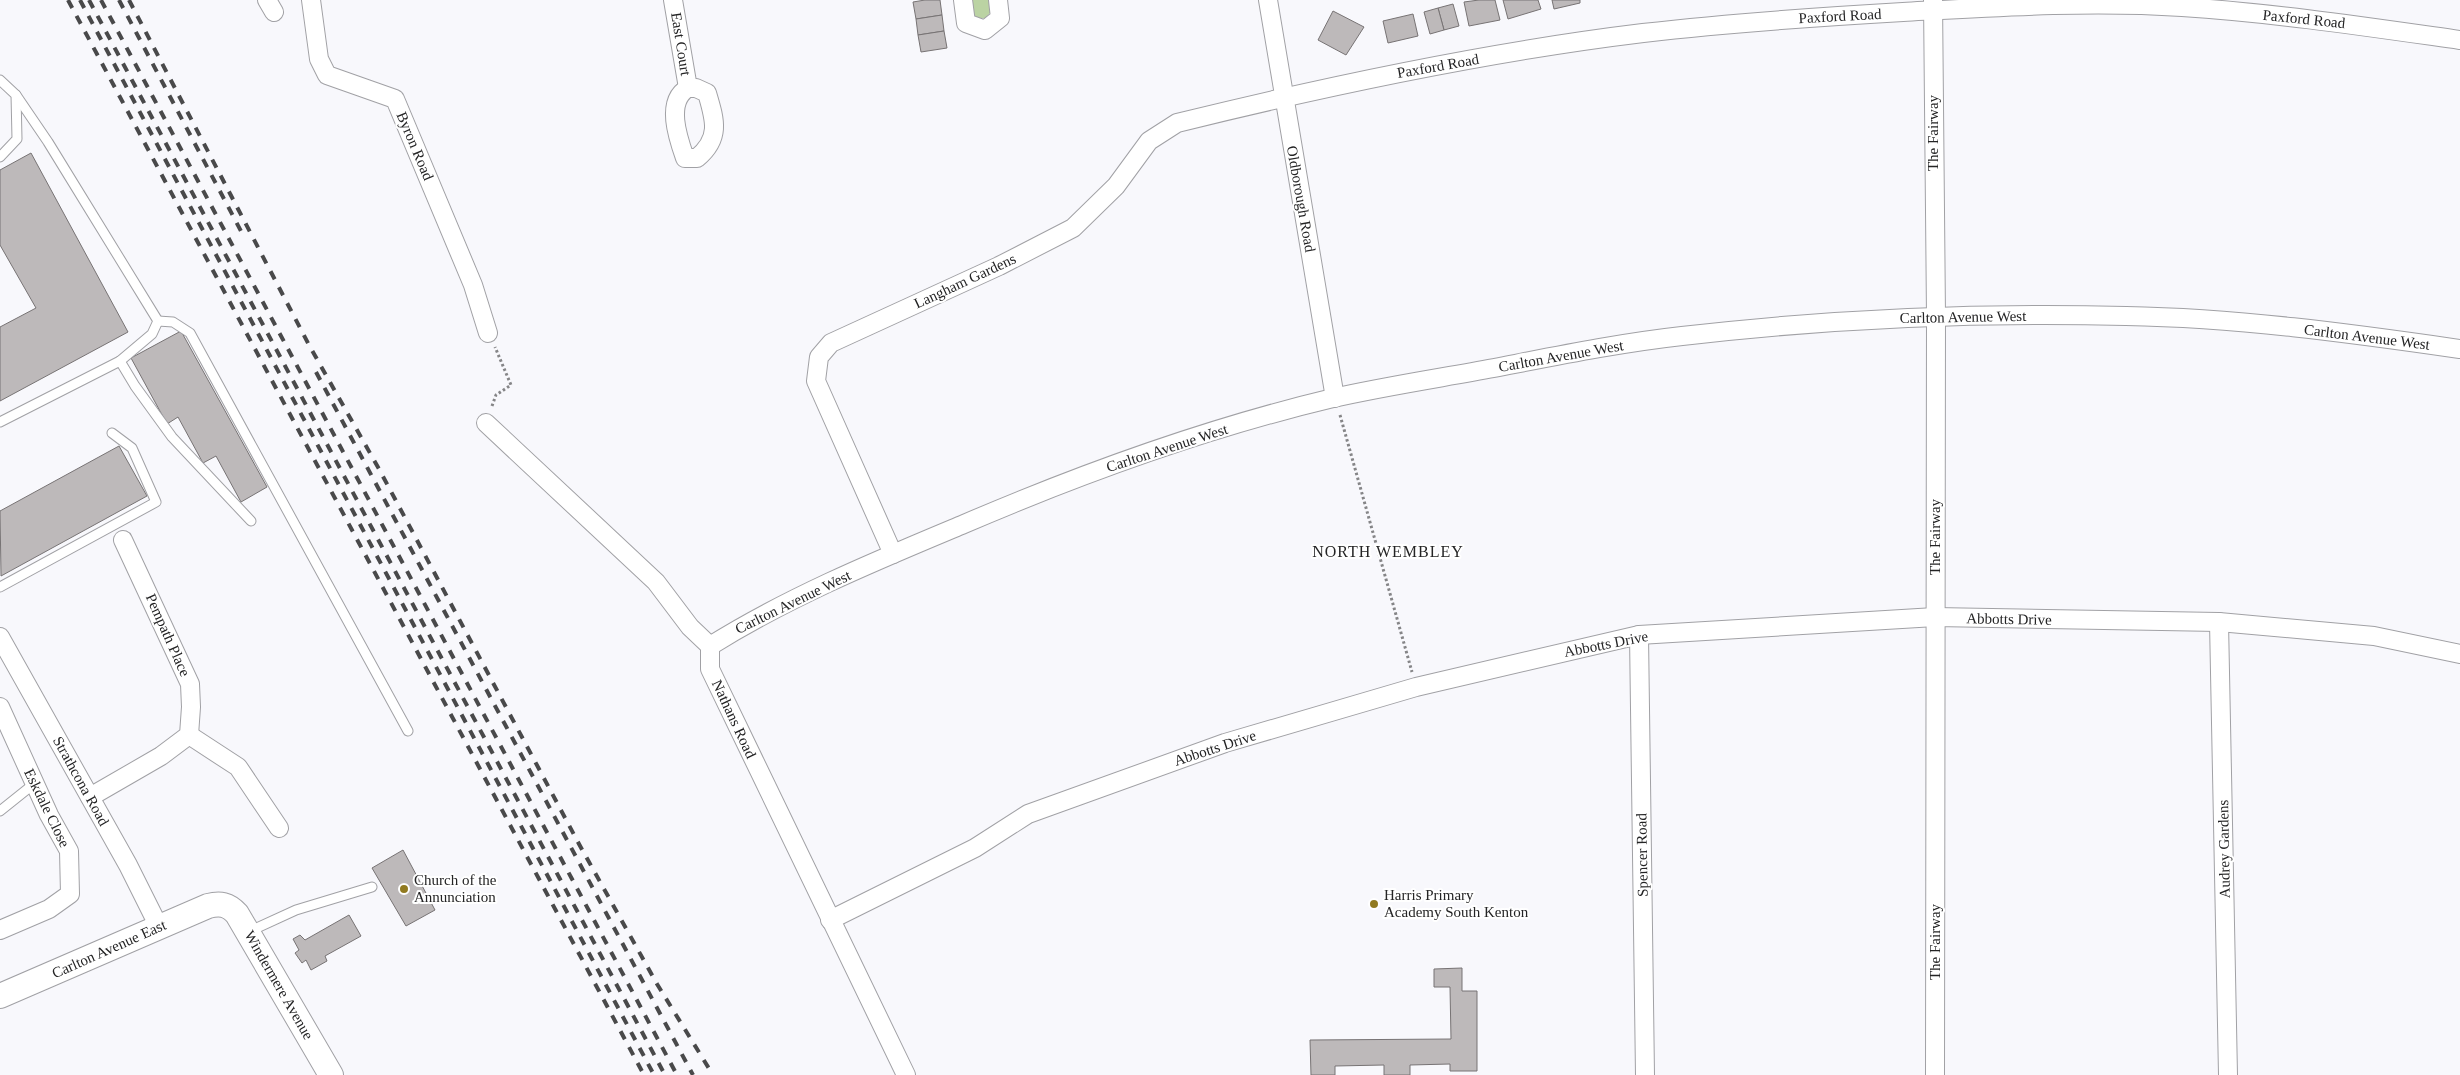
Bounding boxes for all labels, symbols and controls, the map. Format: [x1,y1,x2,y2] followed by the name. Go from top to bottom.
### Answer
[1798,6,1882,26] street label: Paxford Road
[2262,7,2347,31] street label: Paxford Road
[668,11,694,78] street label: East Court
[1396,51,1481,81] street label: Paxford Road
[1925,94,1941,171] street label: The Fairway
[393,109,437,183] street label: Byron Road
[1284,144,1318,254] street label: Oldborough Road
[912,250,1019,312] street label: Langham Gardens
[1900,308,2027,326] street label: Carlton Avenue West
[2303,321,2432,353] street label: Carlton Avenue West
[1497,337,1626,375] street label: Carlton Avenue West
[1104,421,1230,475] street label: Carlton Avenue West
[1927,498,1943,575] street label: The Fairway
[1312,543,1464,560] district label: NORTH WEMBLEY
[733,567,854,637] street label: Carlton Avenue West
[143,591,193,679] street label: Pempath Place
[1966,610,2052,628] street label: Abbotts Drive
[1563,628,1650,660] street label: Abbotts Drive
[709,677,759,761] street label: Nathans Road
[1172,727,1258,769] street label: Abbotts Drive
[50,734,112,829] street label: Strathcona Road
[21,766,73,850] street label: Eskdale Close
[2215,799,2233,898] street label: Audrey Gardens
[1633,813,1651,897] street label: Spencer Road
[414,872,497,905] place label: Church of the Annunciation
[398,883,410,895] marker: Church of the Annunciation
[1384,887,1529,920] place label: Harris Primary Academy South Kenton
[1368,898,1380,910] marker: Harris Primary Academy South Kenton
[1927,903,1943,980] street label: The Fairway
[50,916,169,981] street label: Carlton Avenue East
[241,928,317,1042] street label: Windermere Avenue

